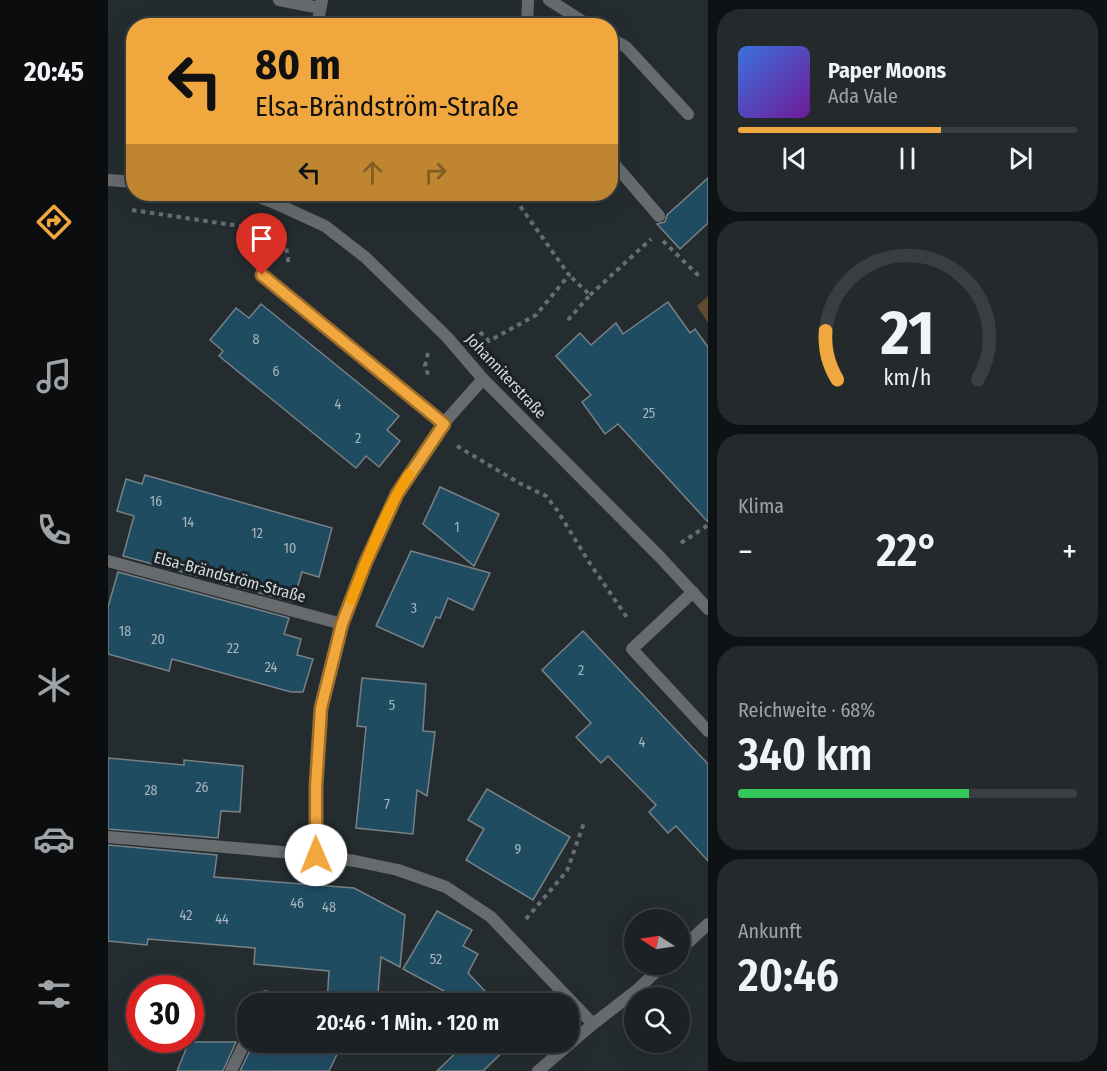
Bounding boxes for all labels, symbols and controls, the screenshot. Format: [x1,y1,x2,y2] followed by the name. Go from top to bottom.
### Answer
[255,40,341,90] text: 80 m
[156,42,234,120] icon: left
[24,56,84,88] text: 20:45
[828,57,946,84] text: Paper Moons
[828,84,898,108] text: Ada Vale
[255,91,519,123] text: Elsa-Brändström-Straße
[778,142,811,175] icon: previous
[891,142,924,175] icon: pause
[1004,142,1037,175] icon: next
[293,156,326,189] icon: left
[356,156,389,189] icon: ahead
[419,156,452,189] icon: right
[33,201,75,243] icon: directions
[236,213,287,275] pin
[245,222,278,255] icon: arrive
[879,296,935,371] text: 21
[462,329,550,423] street label: Johanniterstraße
[253,331,260,348] house number: 8
[33,355,75,397] icon: music
[273,363,280,380] house number: 6
[884,366,931,392] text: km/h
[335,396,342,413] house number: 4
[643,405,655,422] house number: 25
[355,430,361,447] house number: 2
[150,493,162,510] house number: 16
[738,494,784,518] text: Klima
[33,509,75,551] icon: phone
[182,514,194,531] house number: 14
[454,519,460,536] house number: 1
[876,524,939,578] text: 22°
[251,525,263,542] house number: 12
[738,532,753,572] text: −
[1062,532,1077,572] text: +
[284,540,296,557] house number: 10
[152,548,308,606] street label: Elsa-Brändström-Straße
[411,600,417,617] house number: 3
[119,623,131,640] house number: 18
[151,631,165,648] house number: 20
[227,640,239,657] house number: 22
[265,659,278,676] house number: 24
[578,662,584,679] house number: 2
[33,664,75,706] icon: climate
[389,697,395,714] house number: 5
[738,698,875,722] text: Reichweite · 68%
[738,728,873,782] text: 340 km
[639,734,646,751] house number: 4
[195,779,209,796] house number: 26
[144,782,158,799] house number: 28
[384,796,390,813] house number: 7
[33,818,75,860] icon: car
[284,823,348,887] position arrow
[515,841,522,858] house number: 9
[290,895,304,912] house number: 46
[322,899,336,916] house number: 48
[180,907,192,924] house number: 42
[624,909,690,975] north arrow
[624,909,690,1053] map controls
[215,911,229,928] house number: 44
[738,919,802,943] text: Ankunft
[738,949,839,1003] text: 20:46
[430,951,442,968] house number: 52
[33,973,75,1015] icon: filters
[126,975,204,1053] speed limit sign: 30
[624,987,690,1053] button: search
[317,1009,499,1036] text: 20:46 · 1 Min. · 120 m

